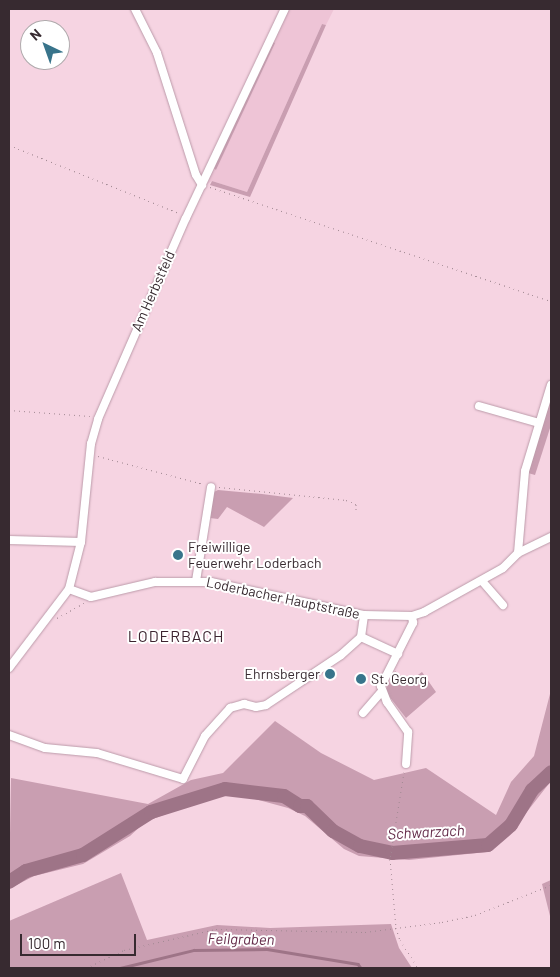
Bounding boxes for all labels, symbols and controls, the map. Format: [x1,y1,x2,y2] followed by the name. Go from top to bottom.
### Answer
[20,20,70,70] north arrow
[26,25,44,44] text: N
[128,248,178,334] street label: Am Herbstfeld
[188,539,321,572] place label: Freiwillige Feuerwehr Loderbach
[172,549,184,561] marker: Freiwillige Feuerwehr Loderbach
[205,574,361,622] street label: Loderbacher Hauptstraße
[127,626,225,646] district label: LODERBACH
[245,666,320,682] place label: Ehrnsberger
[324,668,336,680] marker: Ehrnsberger
[371,671,427,687] place label: St. Georg
[355,673,367,685] marker: St. Georg
[387,821,465,843] water label: Schwarzach
[22,924,139,956] scale bar
[207,929,275,949] water label: Feilgraben
[28,934,66,952] text: 100 m

